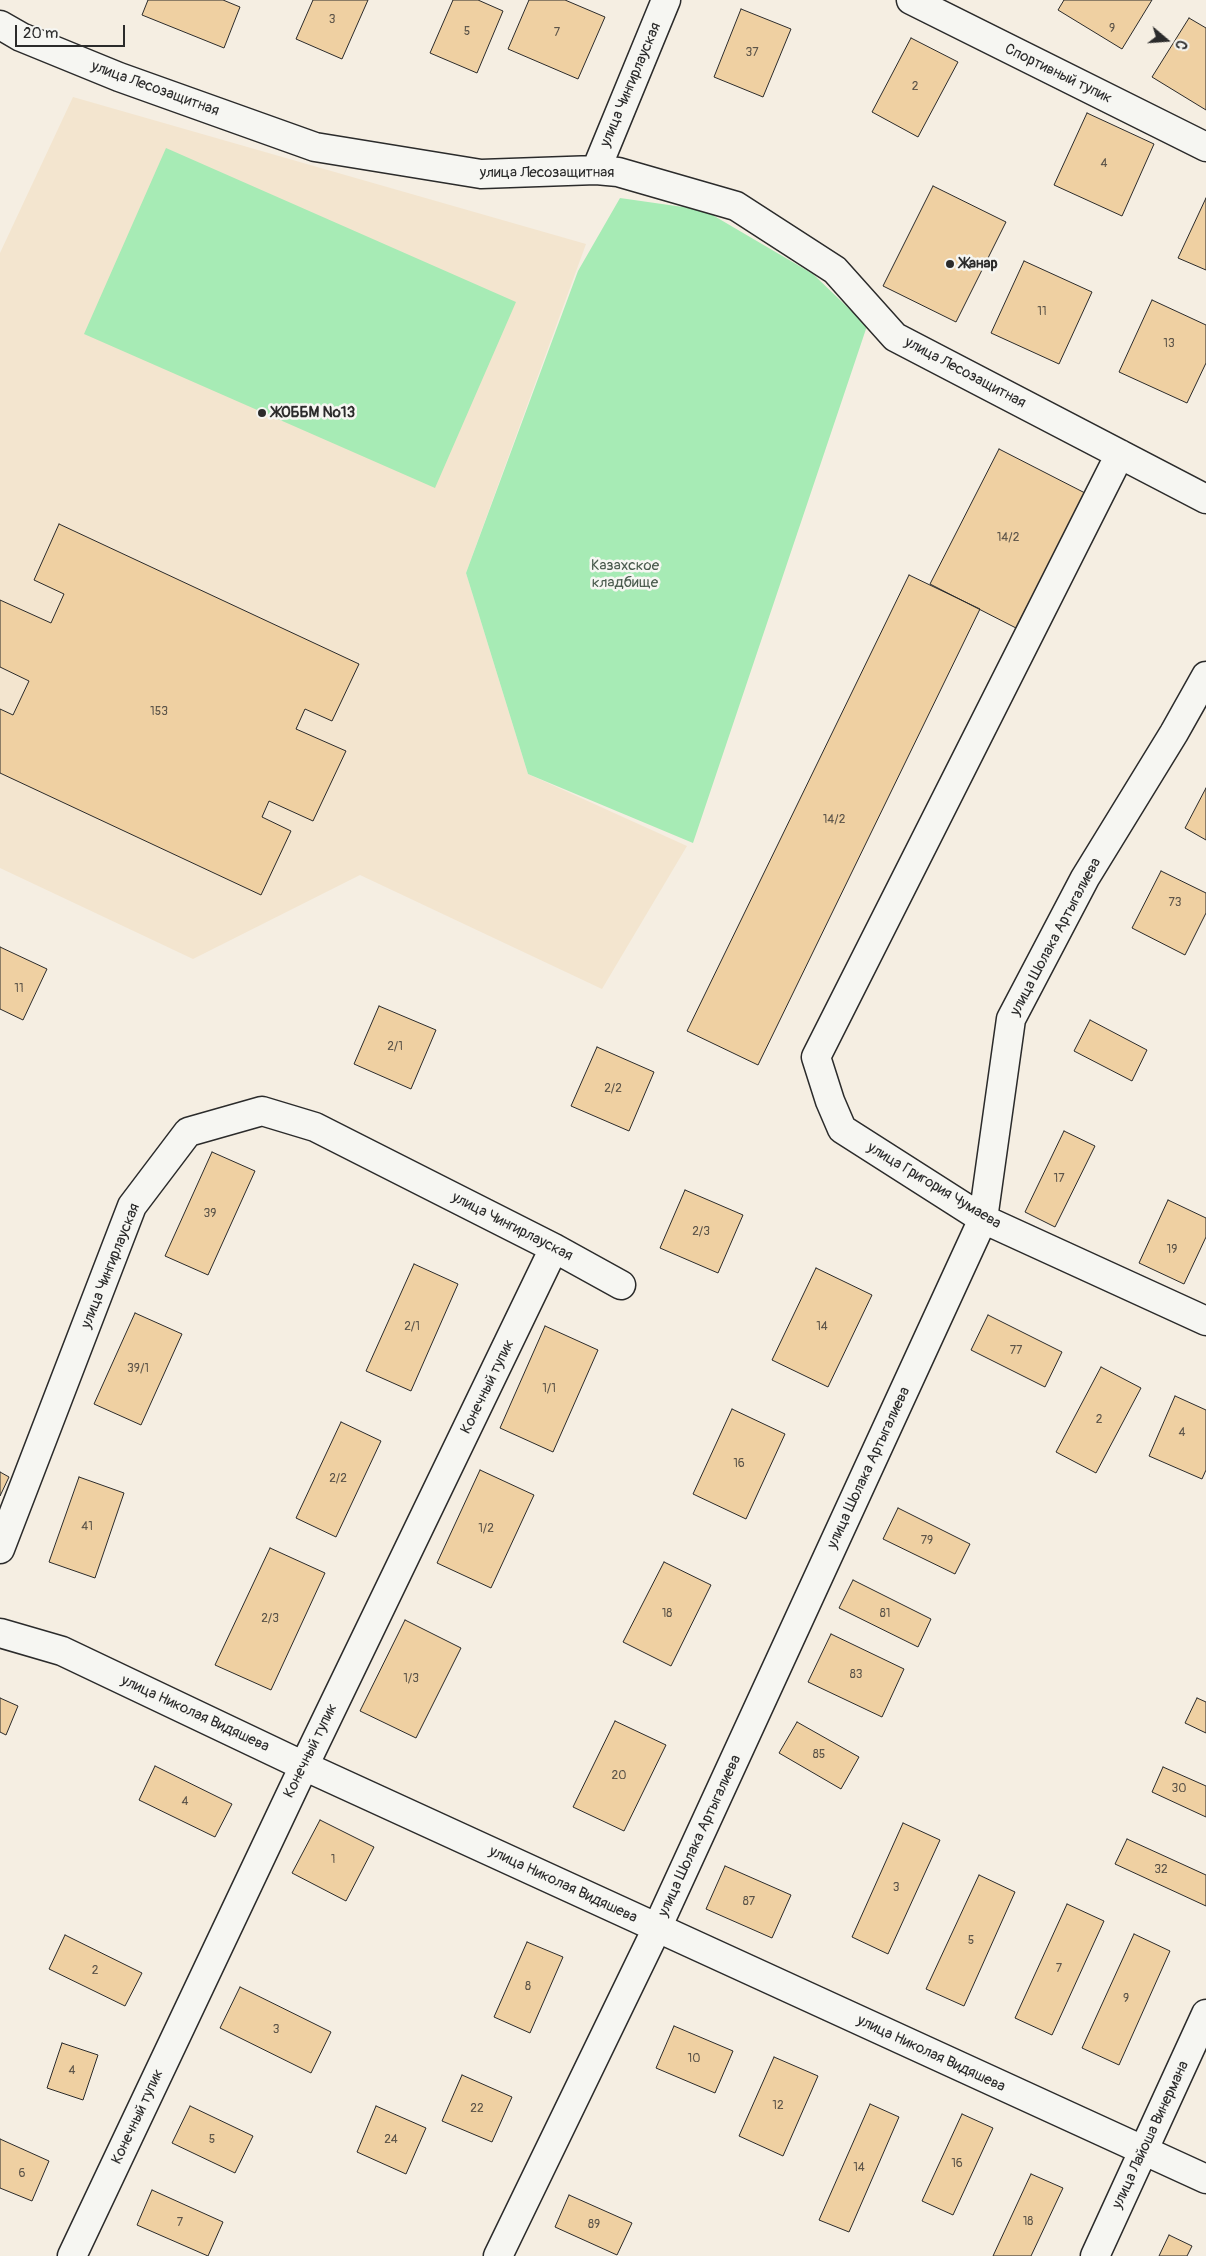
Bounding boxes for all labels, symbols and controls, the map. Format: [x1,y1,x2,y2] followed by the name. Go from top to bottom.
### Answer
[329,13,335,27] house number: 3
[18,15,128,47] scale bar
[1141,15,1191,65] north arrow
[597,20,665,150] street label: улица Чингирлауская
[1109,22,1115,36] house number: 9
[23,24,58,43] text: 20 m
[464,25,470,39] house number: 5
[554,26,560,40] house number: 7
[1171,38,1190,52] text: С
[1001,40,1115,108] street label: Спортивный тупик
[745,46,759,60] house number: 37
[89,58,221,120] street label: улица Лесозащитная
[912,80,918,94] house number: 2
[1101,157,1107,171] house number: 4
[480,164,614,182] street label: улица Лесозащитная
[960,255,998,273] place label: Жанар
[944,258,956,270] marker: Жанар
[1037,305,1047,319] house number: 11
[901,333,1029,413] street label: улица Лесозащитная
[1163,337,1175,351] house number: 13
[272,404,355,422] place label: ЖОББМ №13
[256,407,268,419] marker: ЖОББМ №13
[997,531,1019,545] house number: 14/2
[591,557,659,592] park label: Казахское кладбище
[150,705,168,719] house number: 153
[823,813,845,827] house number: 14/2
[1007,855,1105,1019] street label: улица Шолака Артыгалиева
[1168,896,1182,910] house number: 73
[14,982,24,996] house number: 11
[387,1040,403,1054] house number: 2/1
[604,1082,622,1096] house number: 2/2
[864,1139,1004,1233] street label: улица Григория Чумаева
[1053,1172,1065,1186] house number: 17
[449,1189,575,1265] street label: улица Чингирлауская
[78,1201,144,1331] street label: улица Чингирлауская
[204,1207,216,1221] house number: 39
[692,1225,710,1239] house number: 2/3
[1167,1243,1177,1257] house number: 19
[404,1320,420,1334] house number: 2/1
[816,1320,828,1334] house number: 14
[457,1337,519,1437] street label: Конечный тупик
[1010,1344,1022,1358] house number: 77
[127,1362,149,1376] house number: 39/1
[542,1382,556,1396] house number: 1/1
[824,1384,914,1552] street label: улица Шолака Артыгалиева
[1096,1413,1102,1427] house number: 2
[1179,1426,1185,1440] house number: 4
[733,1457,745,1471] house number: 16
[329,1472,347,1486] house number: 2/2
[81,1520,93,1534] house number: 41
[478,1522,494,1536] house number: 1/2
[921,1534,933,1548] house number: 79
[662,1607,672,1621] house number: 18
[880,1607,890,1621] house number: 81
[261,1612,279,1626] house number: 2/3
[850,1668,862,1682] house number: 83
[118,1672,272,1756] street label: улица Николая Видяшева
[403,1672,419,1686] house number: 1/3
[280,1701,342,1801] street label: Конечный тупик
[813,1748,825,1762] house number: 85
[655,1752,745,1920] street label: улица Шолака Артыгалиева
[612,1769,626,1783] house number: 20
[1172,1782,1186,1796] house number: 30
[182,1795,188,1809] house number: 4
[486,1843,640,1927] street label: улица Николая Видяшева
[331,1853,335,1867] house number: 1
[1154,1863,1168,1877] house number: 32
[893,1881,899,1895] house number: 3
[743,1895,755,1909] house number: 87
[968,1934,974,1948] house number: 5
[1056,1962,1062,1976] house number: 7
[92,1964,98,1978] house number: 2
[525,1980,531,1994] house number: 8
[1123,1992,1129,2006] house number: 9
[854,2012,1008,2096] street label: улица Николая Видяшева
[273,2023,279,2037] house number: 3
[688,2052,700,2066] house number: 10
[1109,2058,1193,2212] street label: улица Лайоша Винермана
[69,2064,75,2078] house number: 4
[108,2067,168,2167] street label: Конечный тупик
[772,2099,784,2113] house number: 12
[470,2102,484,2116] house number: 22
[209,2133,215,2147] house number: 5
[384,2133,398,2147] house number: 24
[951,2157,963,2171] house number: 16
[853,2161,865,2175] house number: 14
[19,2167,25,2181] house number: 6
[1023,2215,1033,2229] house number: 18
[177,2216,183,2230] house number: 7
[588,2218,600,2232] house number: 89

